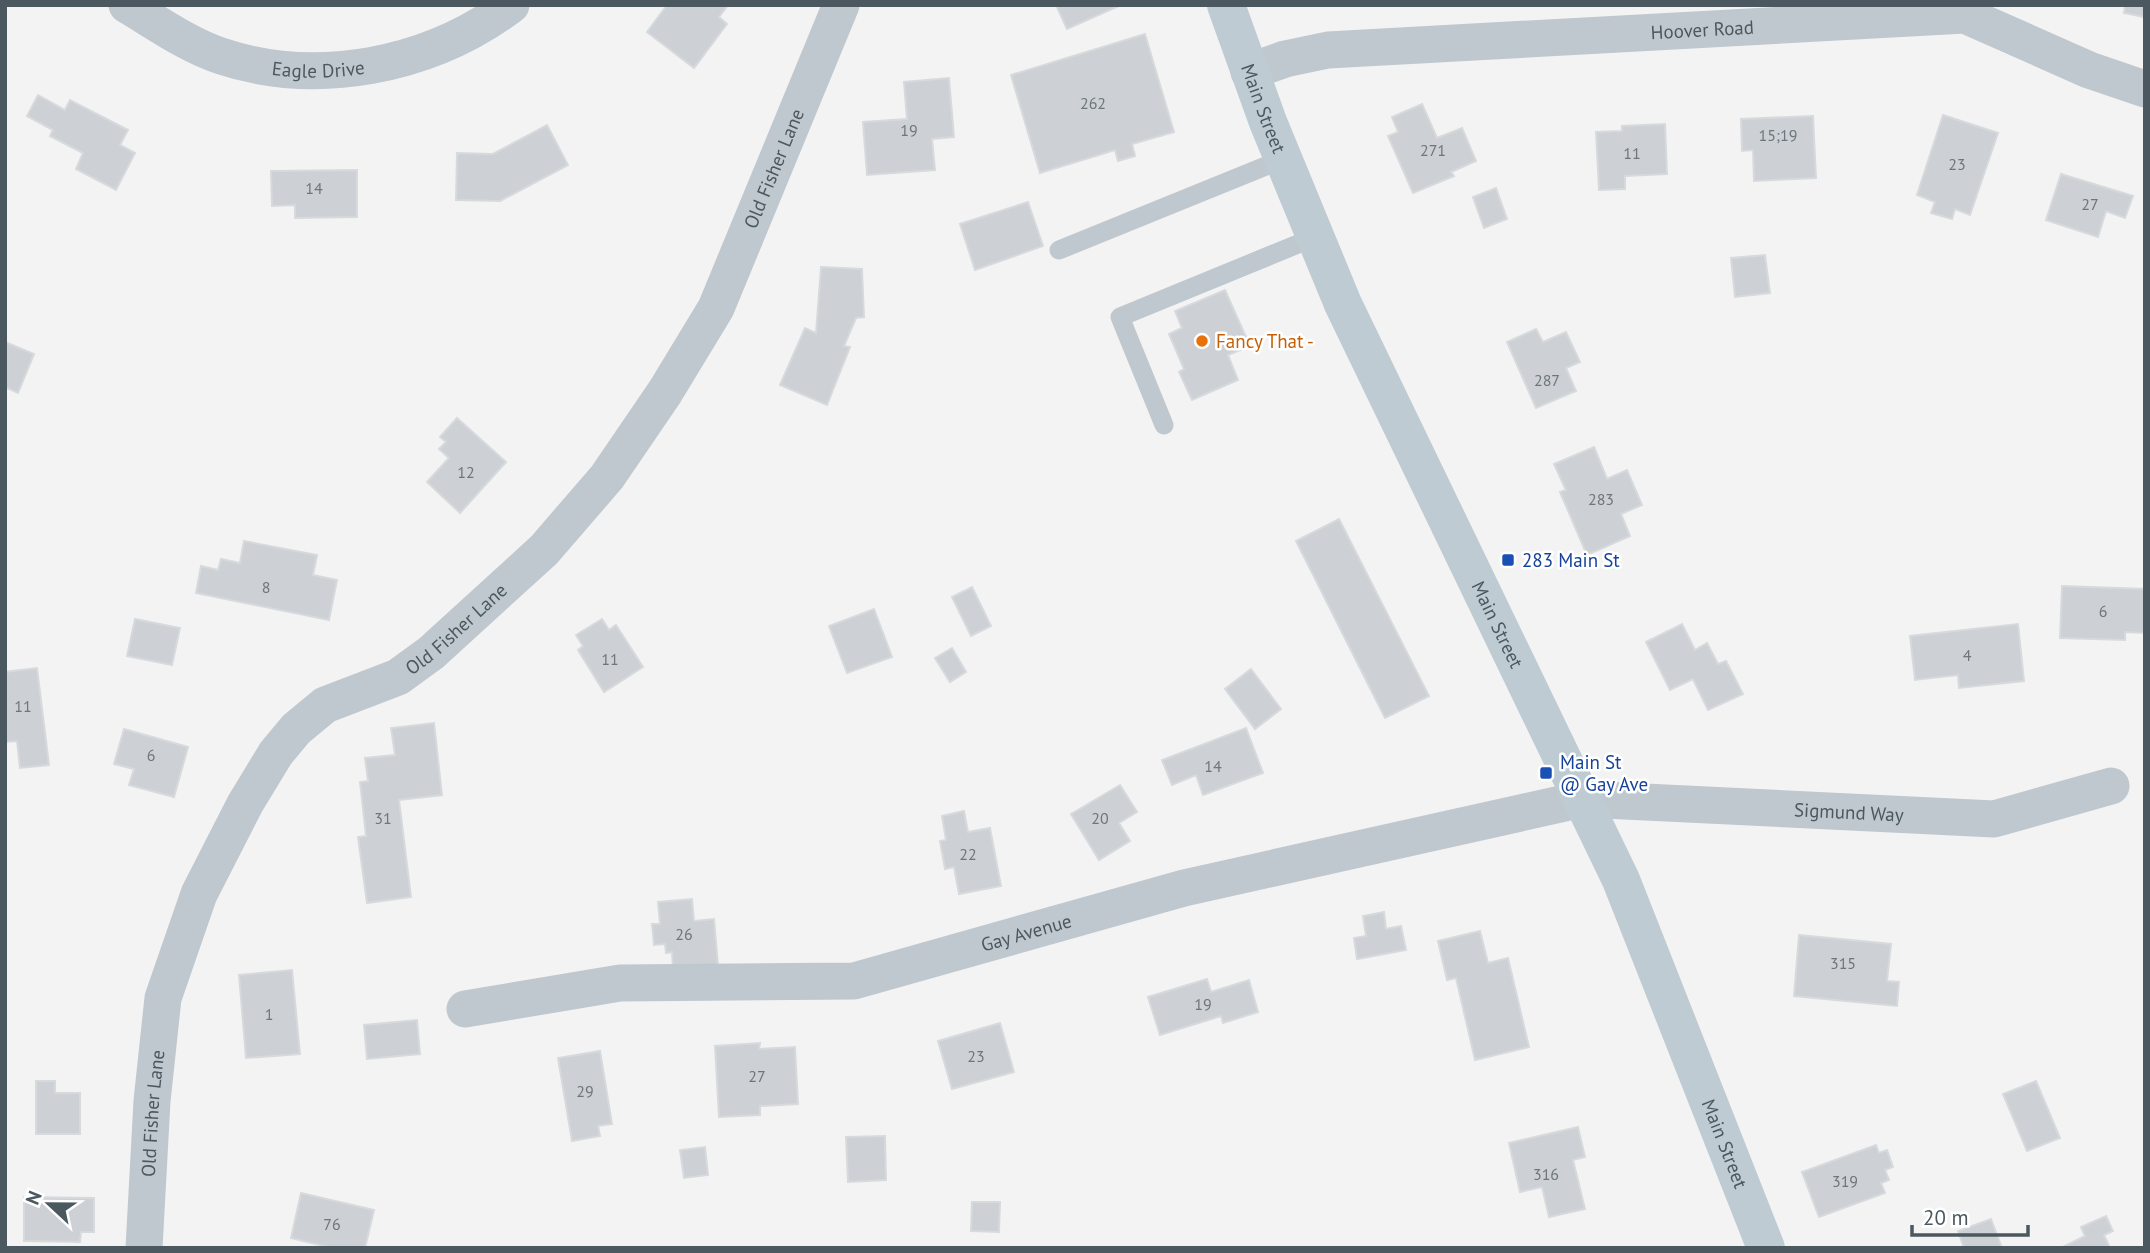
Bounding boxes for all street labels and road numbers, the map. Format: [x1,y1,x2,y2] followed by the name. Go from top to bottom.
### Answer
[1650,15,1754,44] street label: Hoover Road
[271,55,366,83] street label: Eagle Drive
[1236,60,1292,157] street label: Main Street
[738,105,809,232] street label: Old Fisher Lane
[1467,577,1529,672] street label: Main Street
[400,578,512,680] street label: Old Fisher Lane
[1793,797,1904,827] street label: Sigmund Way
[978,908,1074,957] street label: Gay Avenue
[136,1049,169,1177] street label: Old Fisher Lane
[1697,1096,1753,1192] street label: Main Street

